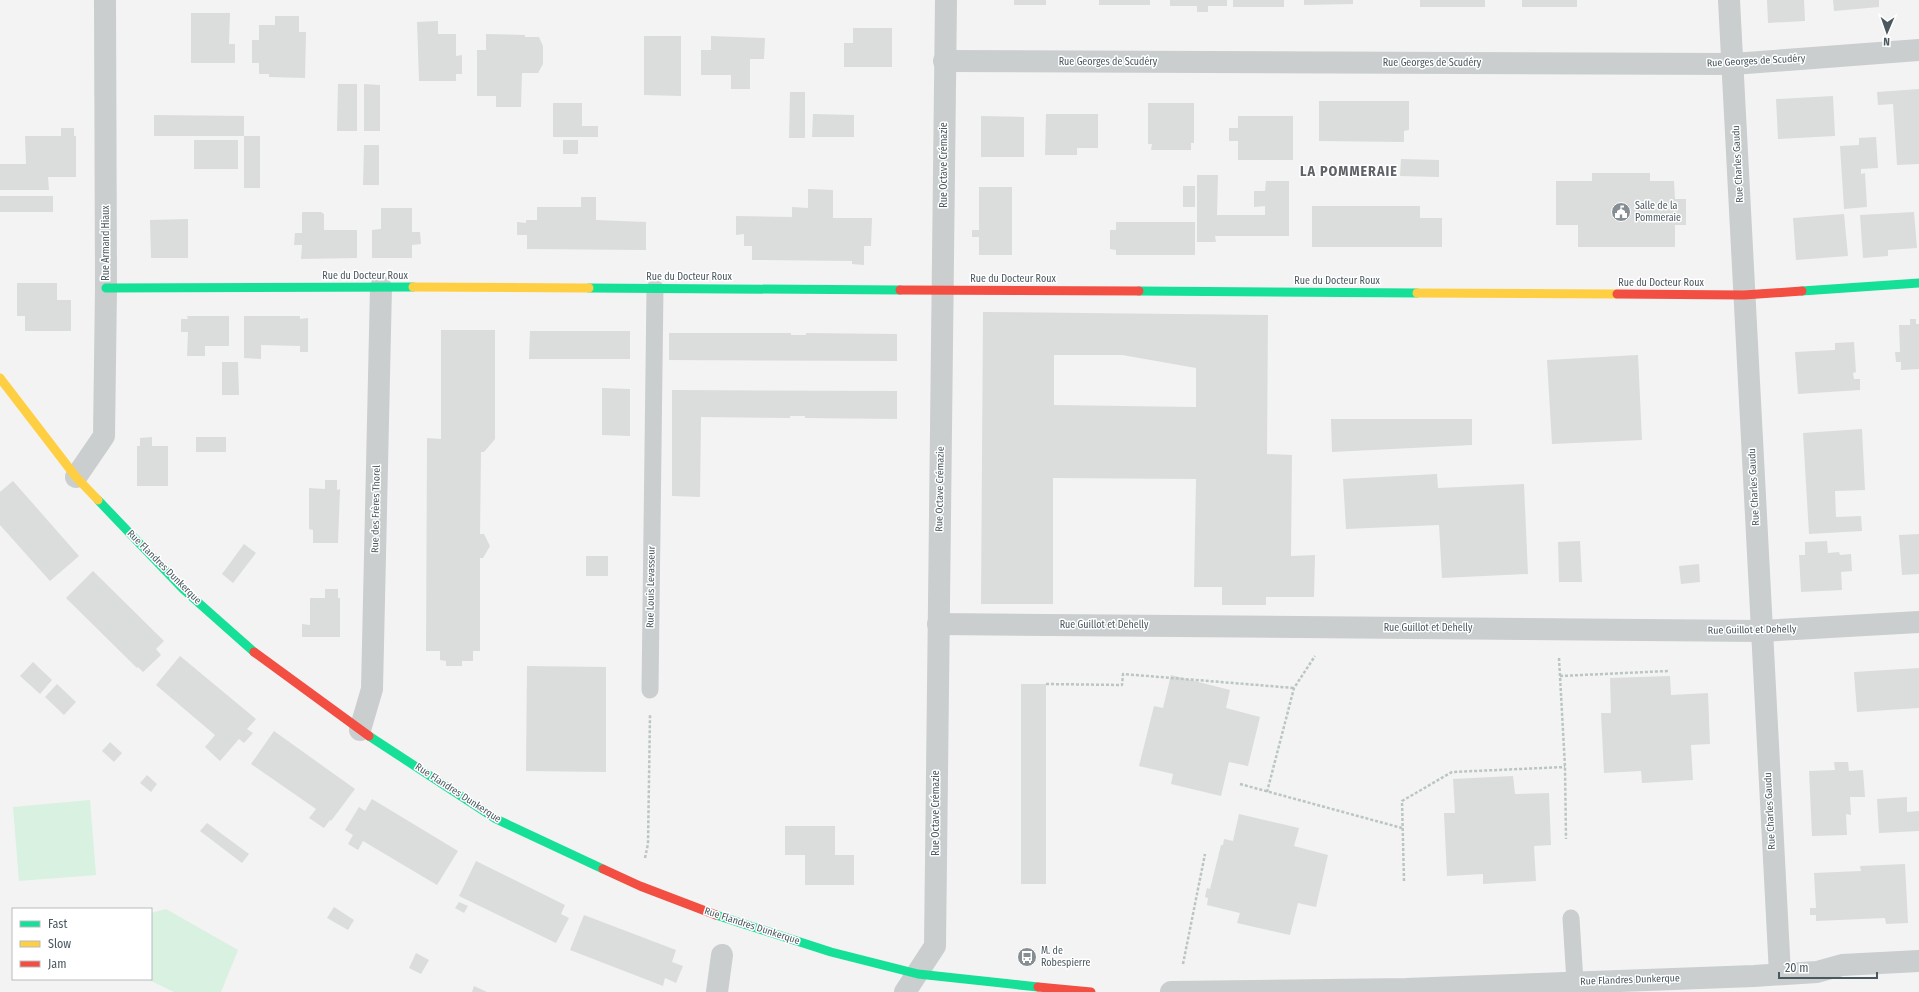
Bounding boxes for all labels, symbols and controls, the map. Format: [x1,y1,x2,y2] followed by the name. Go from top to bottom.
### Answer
[1867,12,1907,52] north arrow
[1883,35,1890,48] text: N
[1706,52,1806,70] street label: Rue Georges de Scudéry
[1059,56,1158,68] street label: Rue Georges de Scudéry
[1383,57,1482,69] street label: Rue Georges de Scudéry
[938,122,950,208] street label: Rue Octave Crémazie
[1730,125,1746,203] street label: Rue Charles Gaudu
[1300,163,1398,180] district label: LA POMMERAIE
[1635,200,1681,224] place label: Salle de la Pommeraie
[1610,201,1632,223] public building icon: Salle de la Pommeraie
[100,205,112,281] street label: Rue Armand Hiaux
[322,270,408,282] street label: Rue du Docteur Roux
[646,271,732,283] street label: Rue du Docteur Roux
[970,273,1056,285] street label: Rue du Docteur Roux
[1294,275,1380,287] street label: Rue du Docteur Roux
[1618,277,1704,289] street label: Rue du Docteur Roux
[933,446,947,532] street label: Rue Octave Crémazie
[1746,448,1762,526] street label: Rue Charles Gaudu
[369,465,383,553] street label: Rue des Frères Thorel
[125,528,204,607] street label: Rue Flandres Dunkerque
[644,545,658,628] street label: Rue Louis Levasseur
[1060,619,1149,631] street label: Rue Guillot et Dehelly
[1384,622,1473,634] street label: Rue Guillot et Dehelly
[1708,623,1797,637] street label: Rue Guillot et Dehelly
[413,761,503,825] street label: Rue Flandres Dunkerque
[930,770,942,856] street label: Rue Octave Crémazie
[1762,772,1778,850] street label: Rue Charles Gaudu
[703,905,801,947] street label: Rue Flandres Dunkerque
[12,908,152,980] legend
[48,917,67,931] text: Fast
[48,937,71,951] text: Slow
[1041,945,1091,969] place label: M. de Robespierre
[1016,946,1038,968] bus stop icon: M. de Robespierre
[1779,954,1877,980] scale bar
[48,957,66,971] text: Jam
[1785,961,1809,975] text: 20 m
[1580,972,1680,988] street label: Rue Flandres Dunkerque

